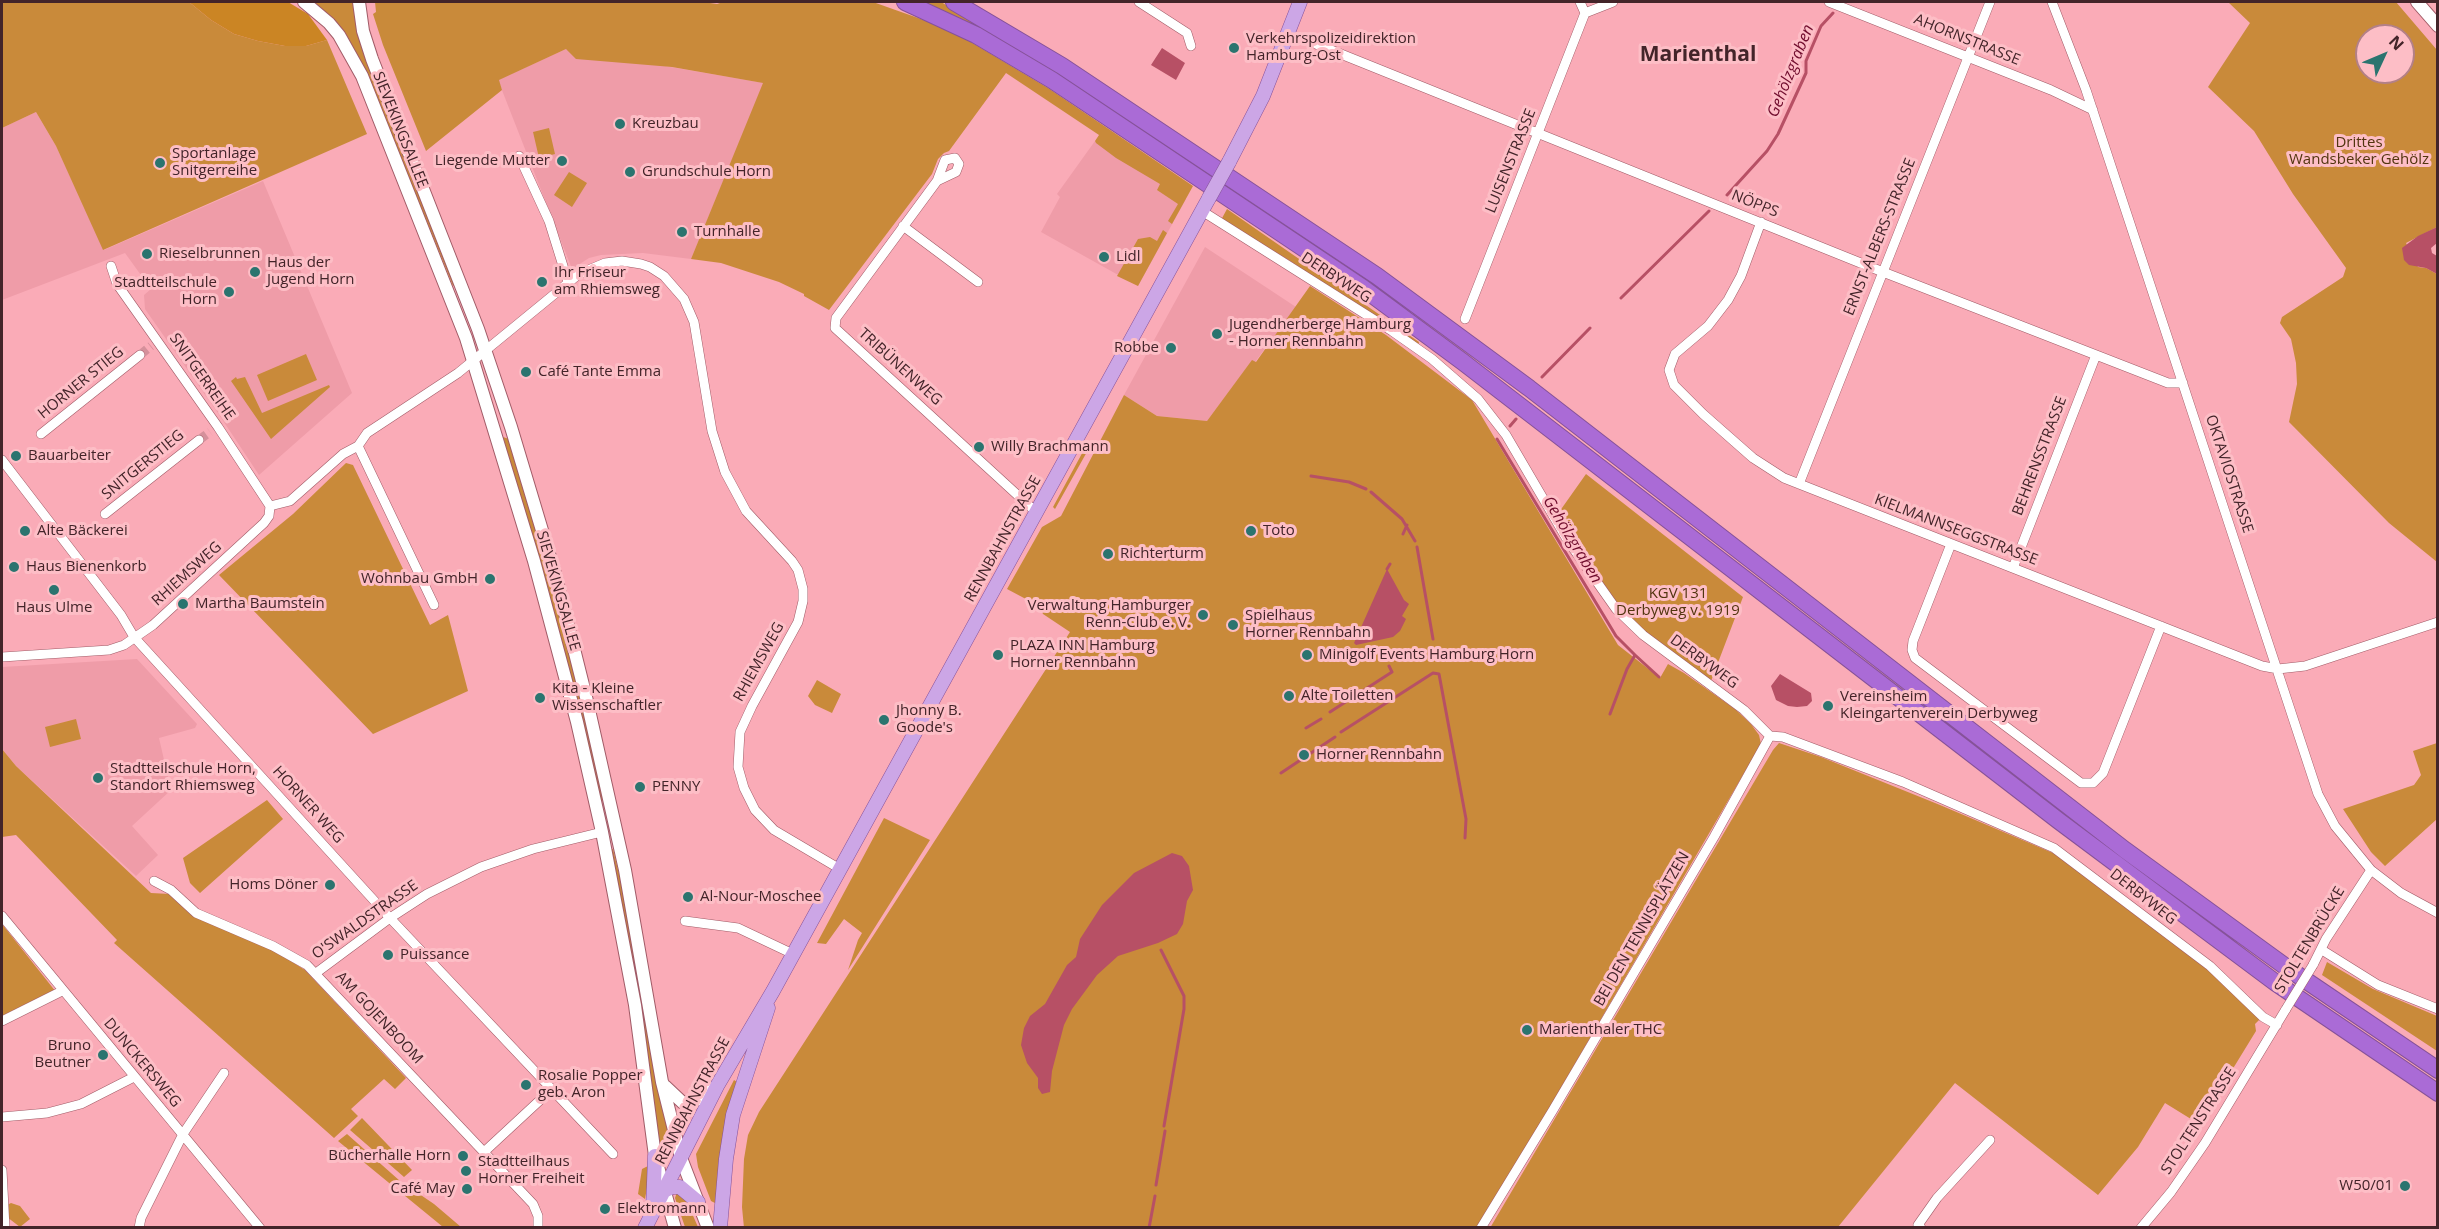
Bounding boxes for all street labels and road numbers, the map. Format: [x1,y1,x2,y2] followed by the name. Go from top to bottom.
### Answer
[1911,11,2023,69] street label: AHORNSTRASSE
[368,69,432,191] street label: SIEVEKINGSALLEE
[1482,106,1540,216] street label: LUISENSTRASSE
[1840,156,1920,318] street label: ERNST-ALBERS-STRASSE
[1729,186,1781,222] street label: NÖPPS
[1298,249,1374,307] street label: DERBYWEG
[854,325,946,409] street label: TRIBÜNENWEG
[165,330,239,424] street label: SNITGERREIHE
[35,343,127,423] street label: HORNER STIEG
[2009,394,2071,518] street label: BEHRENSSTRASSE
[2201,413,2257,535] street label: OKTAVIOSTRASSE
[98,426,188,504] street label: SNITGERSTIEG
[961,473,1045,605] street label: RENNBAHNSTRASSE
[1872,491,2040,569] street label: KIELMANNSEGGSTRASSE
[532,529,584,653] street label: SIEVEKINGSALLEE
[148,538,226,610] street label: RHIEMSWEG
[730,619,788,705] street label: RHIEMSWEG
[1666,631,1742,693] street label: DERBYWEG
[269,763,347,847] street label: HORNER WEG
[1590,849,1694,1009] street label: BEI DEN TENNISPLÄTZEN
[2106,865,2180,929] street label: DERBYWEG
[309,877,421,963] street label: O'SWALDSTRASSE
[2271,884,2349,996] street label: STOLTENBRÜCKE
[332,968,426,1068] street label: AM GOJENBOOM
[100,1015,184,1111] street label: DUNCKERSWEG
[652,1034,734,1168] street label: RENNBAHNSTRASSE
[2158,1064,2240,1178] street label: STOLTENSTRASSE

